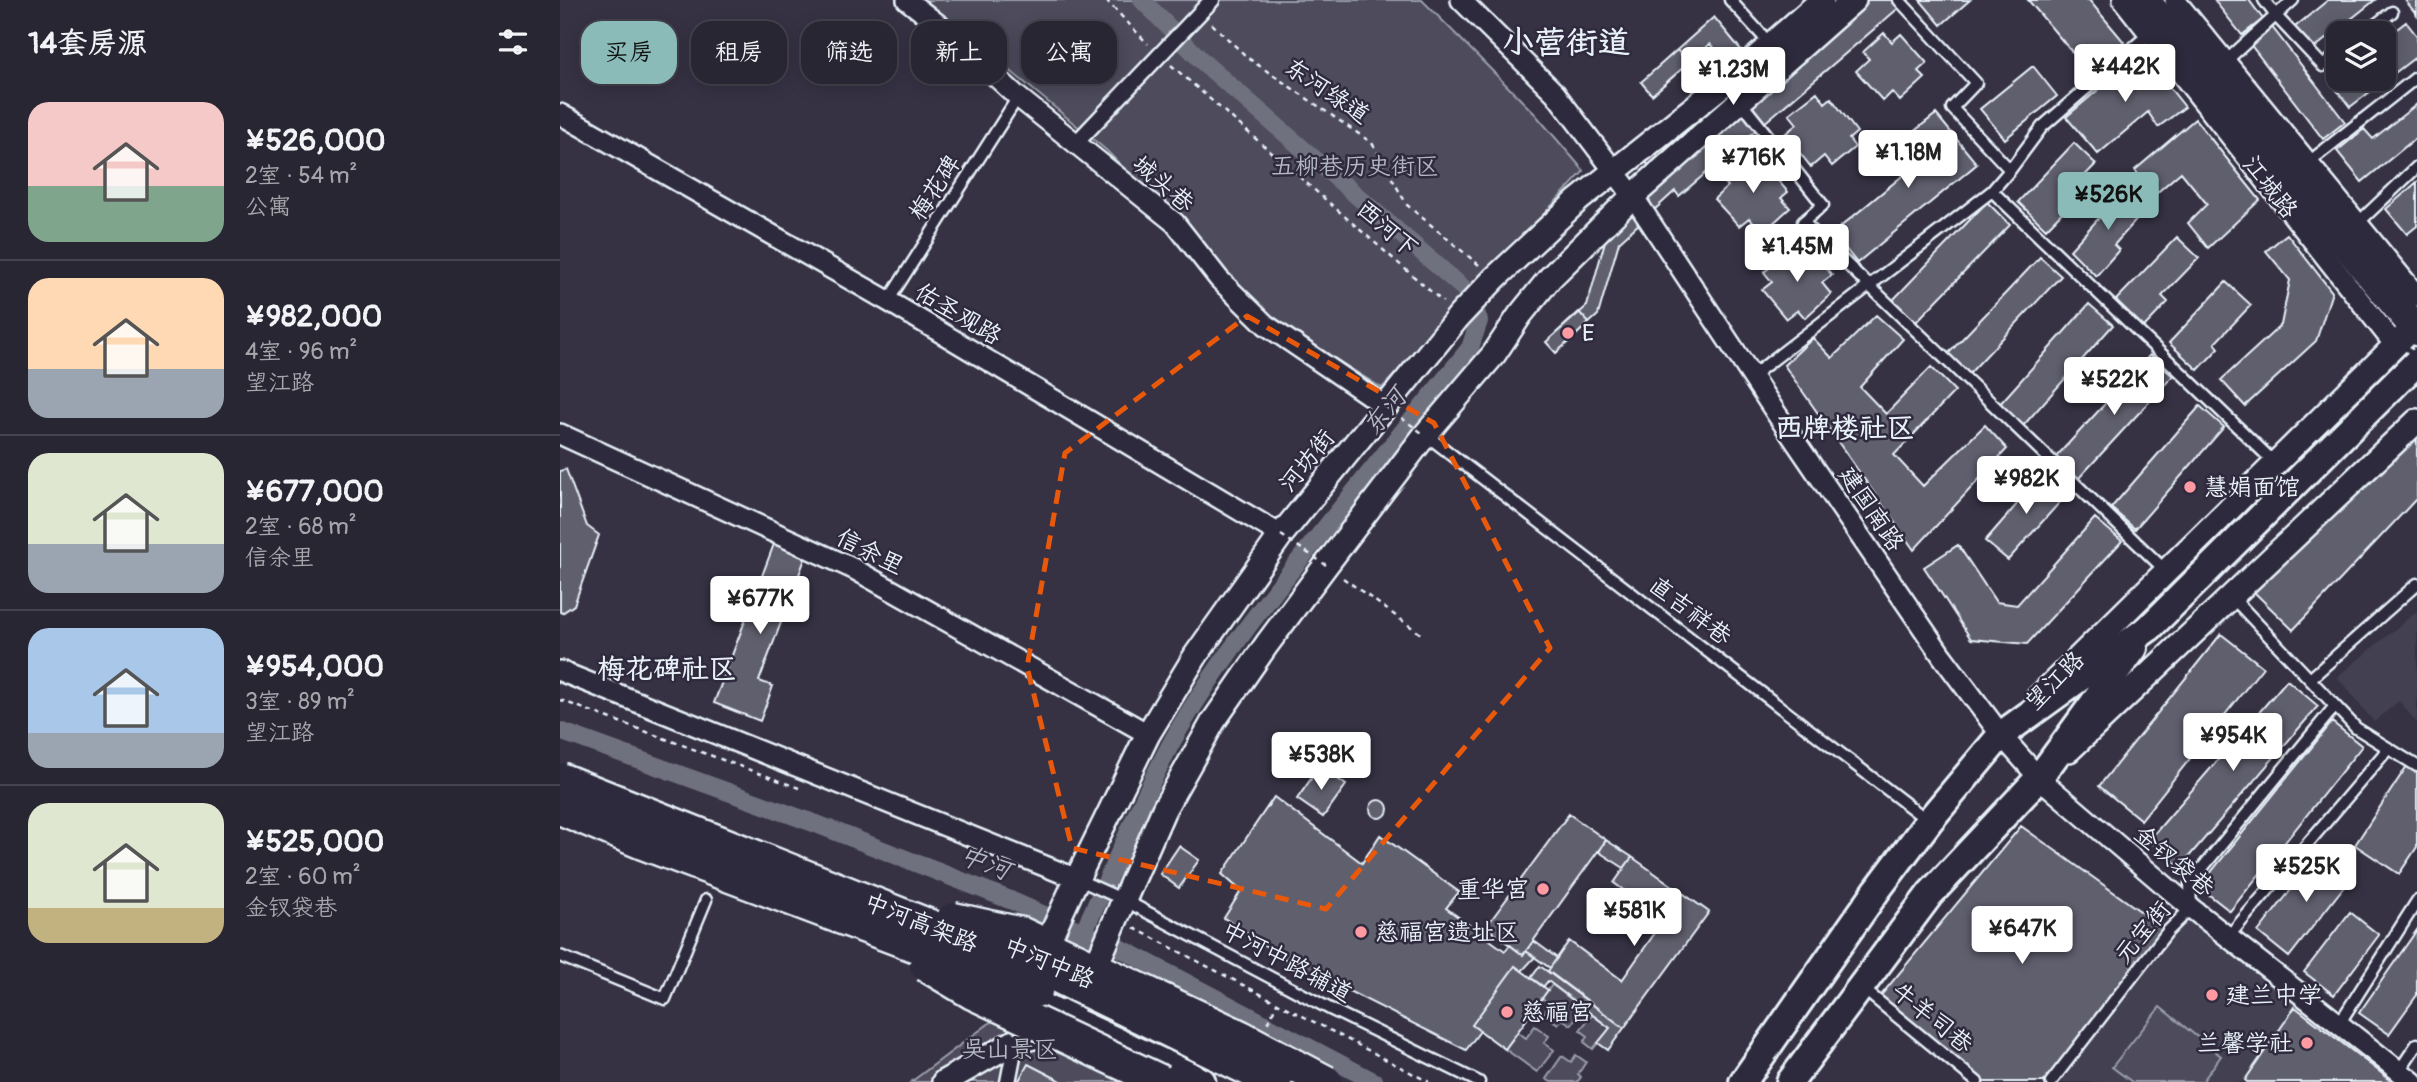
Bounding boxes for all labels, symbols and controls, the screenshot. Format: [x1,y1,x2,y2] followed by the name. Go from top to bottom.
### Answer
[581,21,677,84] chip: 买房
[691,21,787,84] chip: 租房
[801,21,897,84] chip: 筛选
[911,21,1007,84] chip: 新上
[1021,21,1117,84] chip: 公寓
[2326,21,2396,91] map controls
[2326,21,2396,91] button: layers
[494,23,532,61] icon: filters
[1502,23,1630,63] district label: 小营街道
[28,25,147,62] text: 14套房源
[2076,44,2174,104] pin: ¥442K
[1676,48,1790,107] pin: ¥1.23M
[1279,52,1375,130] street label: 东河绿道
[2090,52,2160,81] text: ¥442K
[1697,55,1769,84] text: ¥1.23M
[245,122,385,159] text: ¥526,000
[84,130,168,214] icon: home
[1851,130,1965,190] pin: ¥1.18M
[1704,136,1802,195] pin: ¥716K
[1874,138,1942,167] text: ¥1.18M
[1721,143,1785,172] text: ¥716K
[1126,149,1200,219] street label: 城头巷
[903,150,967,226] street label: 梅花碑
[2236,150,2304,224] street label: 江城路
[1271,152,1439,181] park label: 五柳巷历史街区
[245,161,357,190] text: 2室 · 54 m²
[2059,173,2157,232] pin: ¥526K
[2074,180,2142,209] text: ¥526K
[245,192,291,221] text: 公寓
[1350,194,1424,264] street label: 西河下
[1740,224,1854,284] pin: ¥1.45M
[1761,232,1833,261] text: ¥1.45M
[909,277,1007,351] street label: 佑圣观路
[245,298,382,335] text: ¥982,000
[84,306,168,390] icon: home
[1582,319,1594,348] place label: E
[1560,325,1576,341] marker: E
[245,337,357,366] text: 4室 · 96 m²
[2065,358,2163,417] pin: ¥522K
[2080,365,2148,394] text: ¥522K
[245,368,314,397] text: 望江路
[1356,379,1416,442] water label: 东河
[1775,411,1915,446] district label: 西牌楼社区
[1273,424,1341,498] street label: 河坊街
[1977,456,2075,516] pin: ¥982K
[1832,461,1910,557] street label: 建国南路
[1993,464,2059,493] text: ¥982K
[245,473,384,510] text: ¥677,000
[2204,473,2300,502] place label: 慧娟面馆
[2182,479,2198,495] marker: 慧娟面馆
[84,481,168,565] icon: home
[245,512,357,541] text: 2室 · 68 m²
[831,523,909,581] street label: 信余里
[245,543,314,572] text: 信余里
[1643,571,1737,651] street label: 直吉祥巷
[711,576,809,636] pin: ¥677K
[726,584,794,613] text: ¥677K
[2019,645,2091,717] street label: 望江路
[245,648,384,685] text: ¥954,000
[597,652,737,687] district label: 梅花碑社区
[84,656,168,740] icon: home
[245,687,355,716] text: 3室 · 89 m²
[2184,714,2282,773] pin: ¥954K
[245,718,314,747] text: 望江路
[2199,721,2267,750] text: ¥954K
[1272,732,1370,792] pin: ¥538K
[1288,740,1354,769] text: ¥538K
[2128,819,2220,903] street label: 金钗袋巷
[245,823,384,860] text: ¥525,000
[84,831,168,915] icon: home
[955,839,1019,889] water label: 中河
[2257,844,2355,904] pin: ¥525K
[2272,852,2340,881] text: ¥525K
[245,862,361,891] text: 2室 · 60 m²
[1457,875,1529,904] place label: 重华宫
[1535,881,1551,897] marker: 重华宫
[860,887,982,959] street label: 中河高架路
[1585,888,1683,948] pin: ¥581K
[245,893,337,922] text: 金钗袋巷
[2109,895,2177,969] street label: 元宝街
[1603,896,1665,925] text: ¥581K
[1973,906,2071,966] pin: ¥647K
[1988,914,2056,943] text: ¥647K
[1217,915,1357,1009] street label: 中河中路辅道
[1375,918,1519,947] place label: 慈福宫遗址区
[1353,924,1369,940] marker: 慈福宫遗址区
[999,931,1099,995] street label: 中河中路
[1886,977,1978,1059] street label: 牛羊司巷
[2226,981,2322,1010] place label: 建兰中学
[2204,987,2220,1003] marker: 建兰中学
[1521,998,1593,1027] place label: 慈福宫
[1499,1004,1515,1020] marker: 慈福宫
[2197,1029,2293,1058] place label: 兰馨学社
[962,1035,1058,1064] park label: 吴山景区
[2299,1035,2315,1051] marker: 兰馨学社

